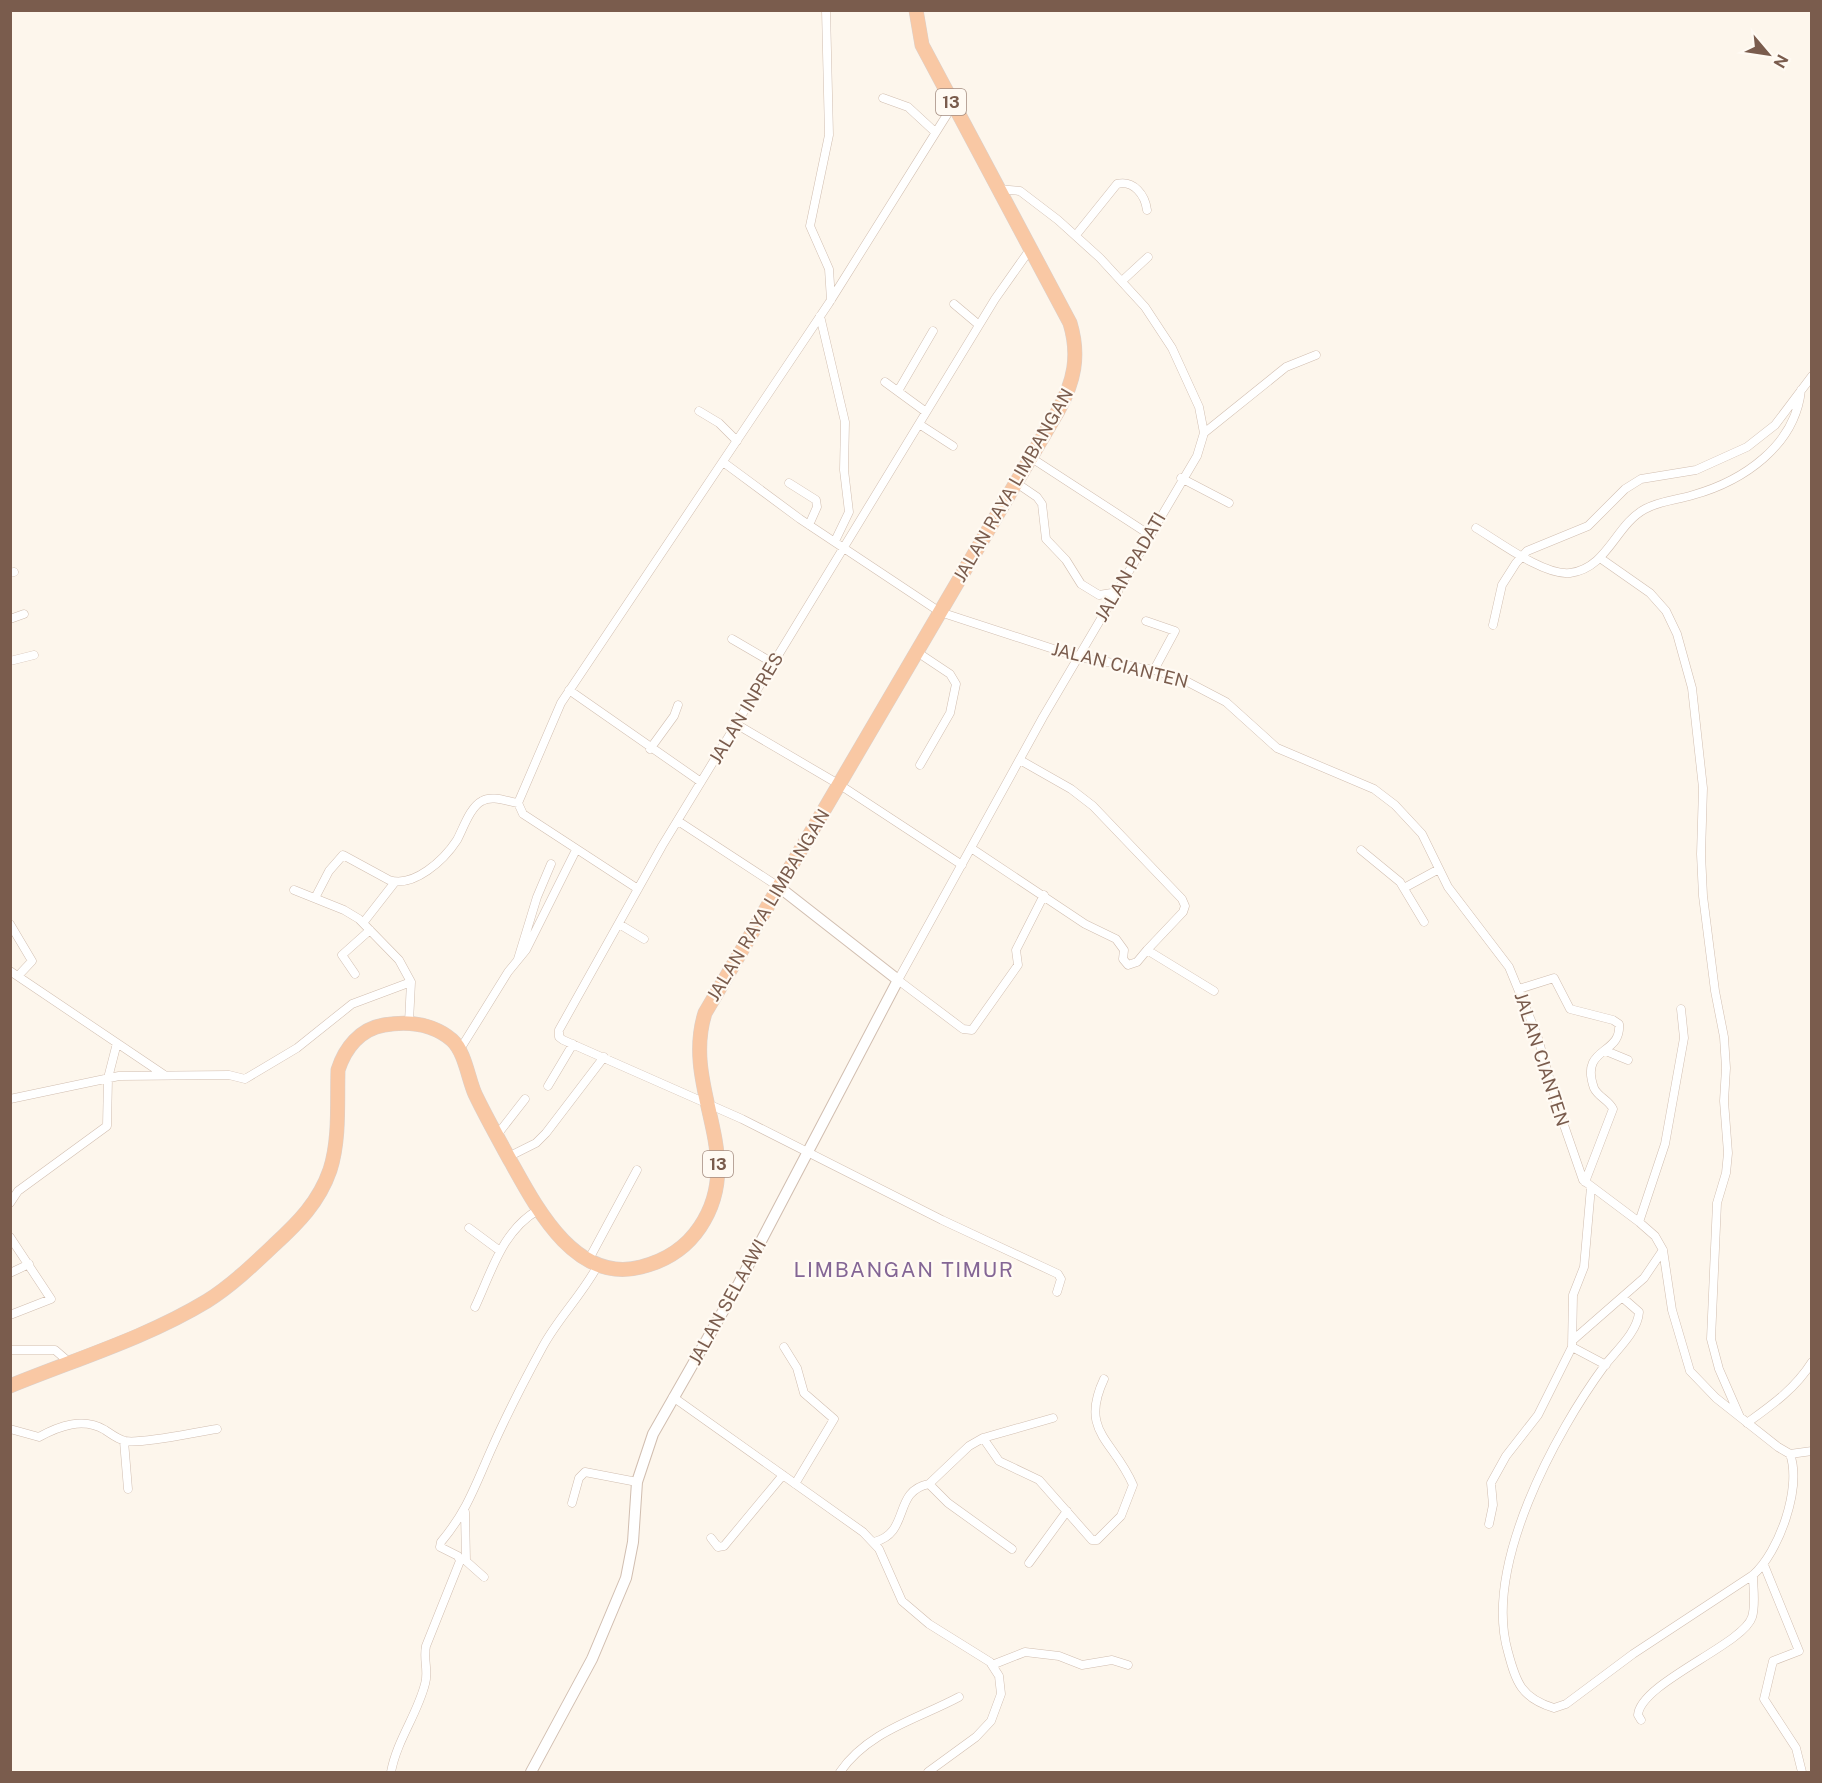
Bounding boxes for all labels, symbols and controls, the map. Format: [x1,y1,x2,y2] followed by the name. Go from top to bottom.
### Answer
[1738,24,1798,84] north arrow
[1769,51,1792,71] text: N
[936,89,966,115] road number: 13
[949,384,1077,586] street label: JALAN RAYA LIMBANGAN
[1090,509,1170,625] street label: JALAN PADATI
[1050,638,1190,692] street label: JALAN CIANTEN
[705,649,787,767] street label: JALAN INPRES
[702,805,834,1005] street label: JALAN RAYA LIMBANGAN
[1510,989,1574,1129] street label: JALAN CIANTEN
[703,1151,733,1177] road number: 13
[684,1236,770,1368] street label: JALAN SELAAWI
[793,1257,1015,1282] district label: LIMBANGAN TIMUR

